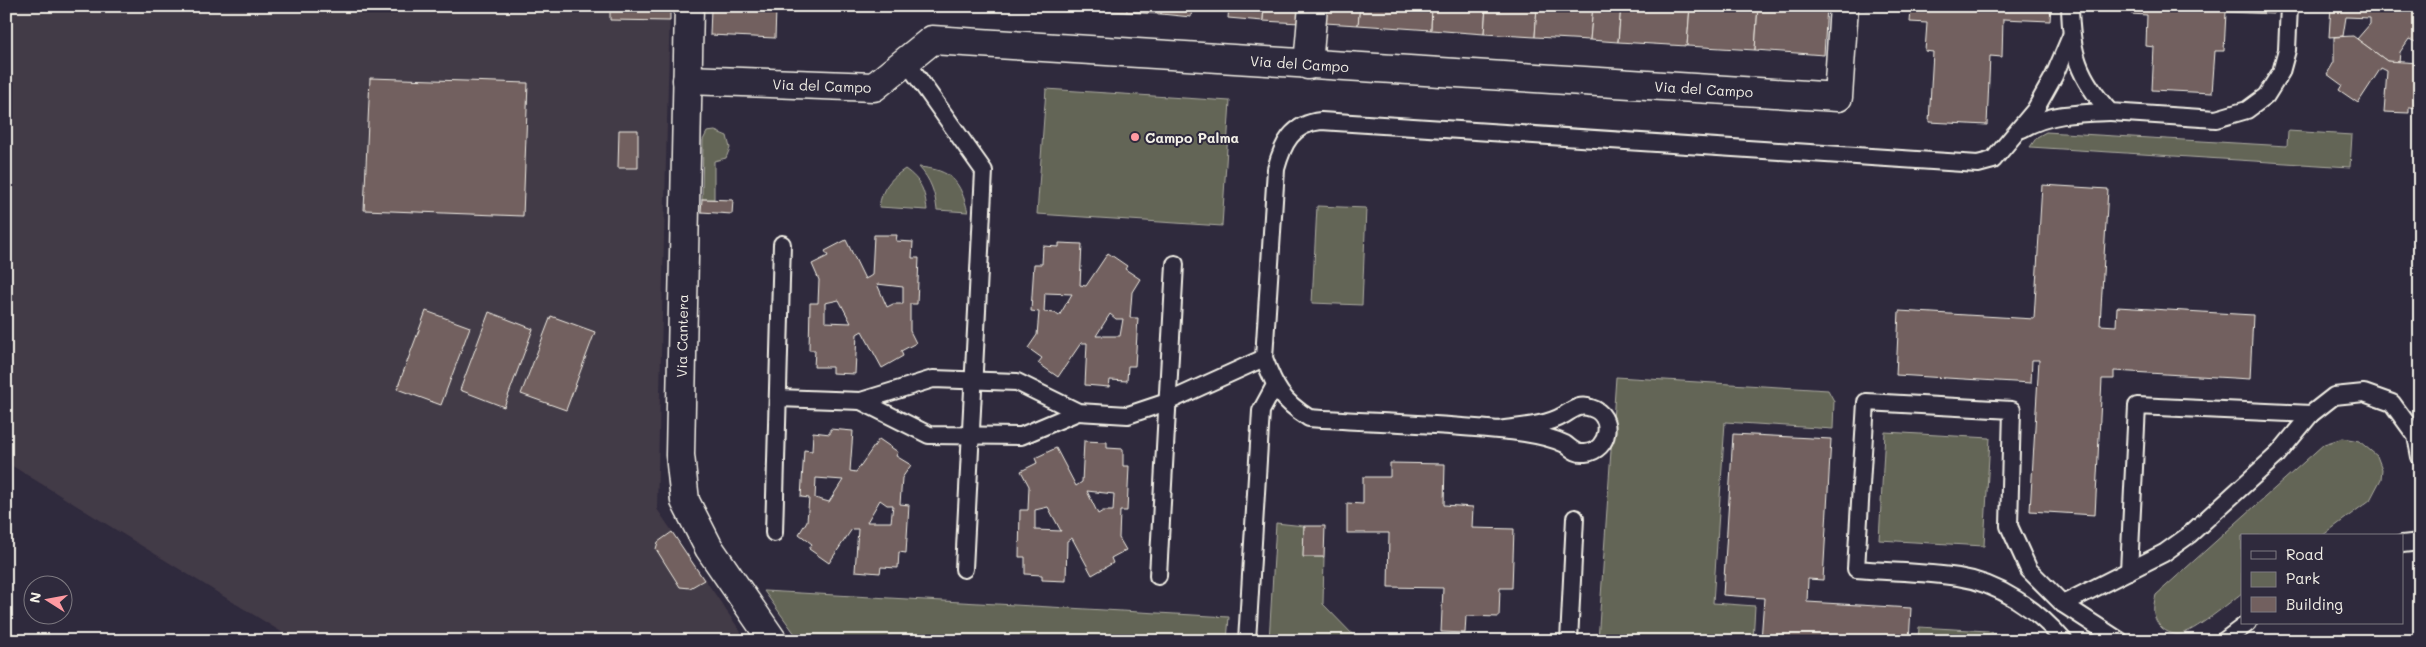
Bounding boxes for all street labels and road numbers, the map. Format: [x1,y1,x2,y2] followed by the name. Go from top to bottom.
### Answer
[1250,51,1349,76] street label: Via del Campo
[772,74,872,96] street label: Via del Campo
[1654,76,1754,101] street label: Via del Campo
[672,294,692,378] street label: Via Cantera

